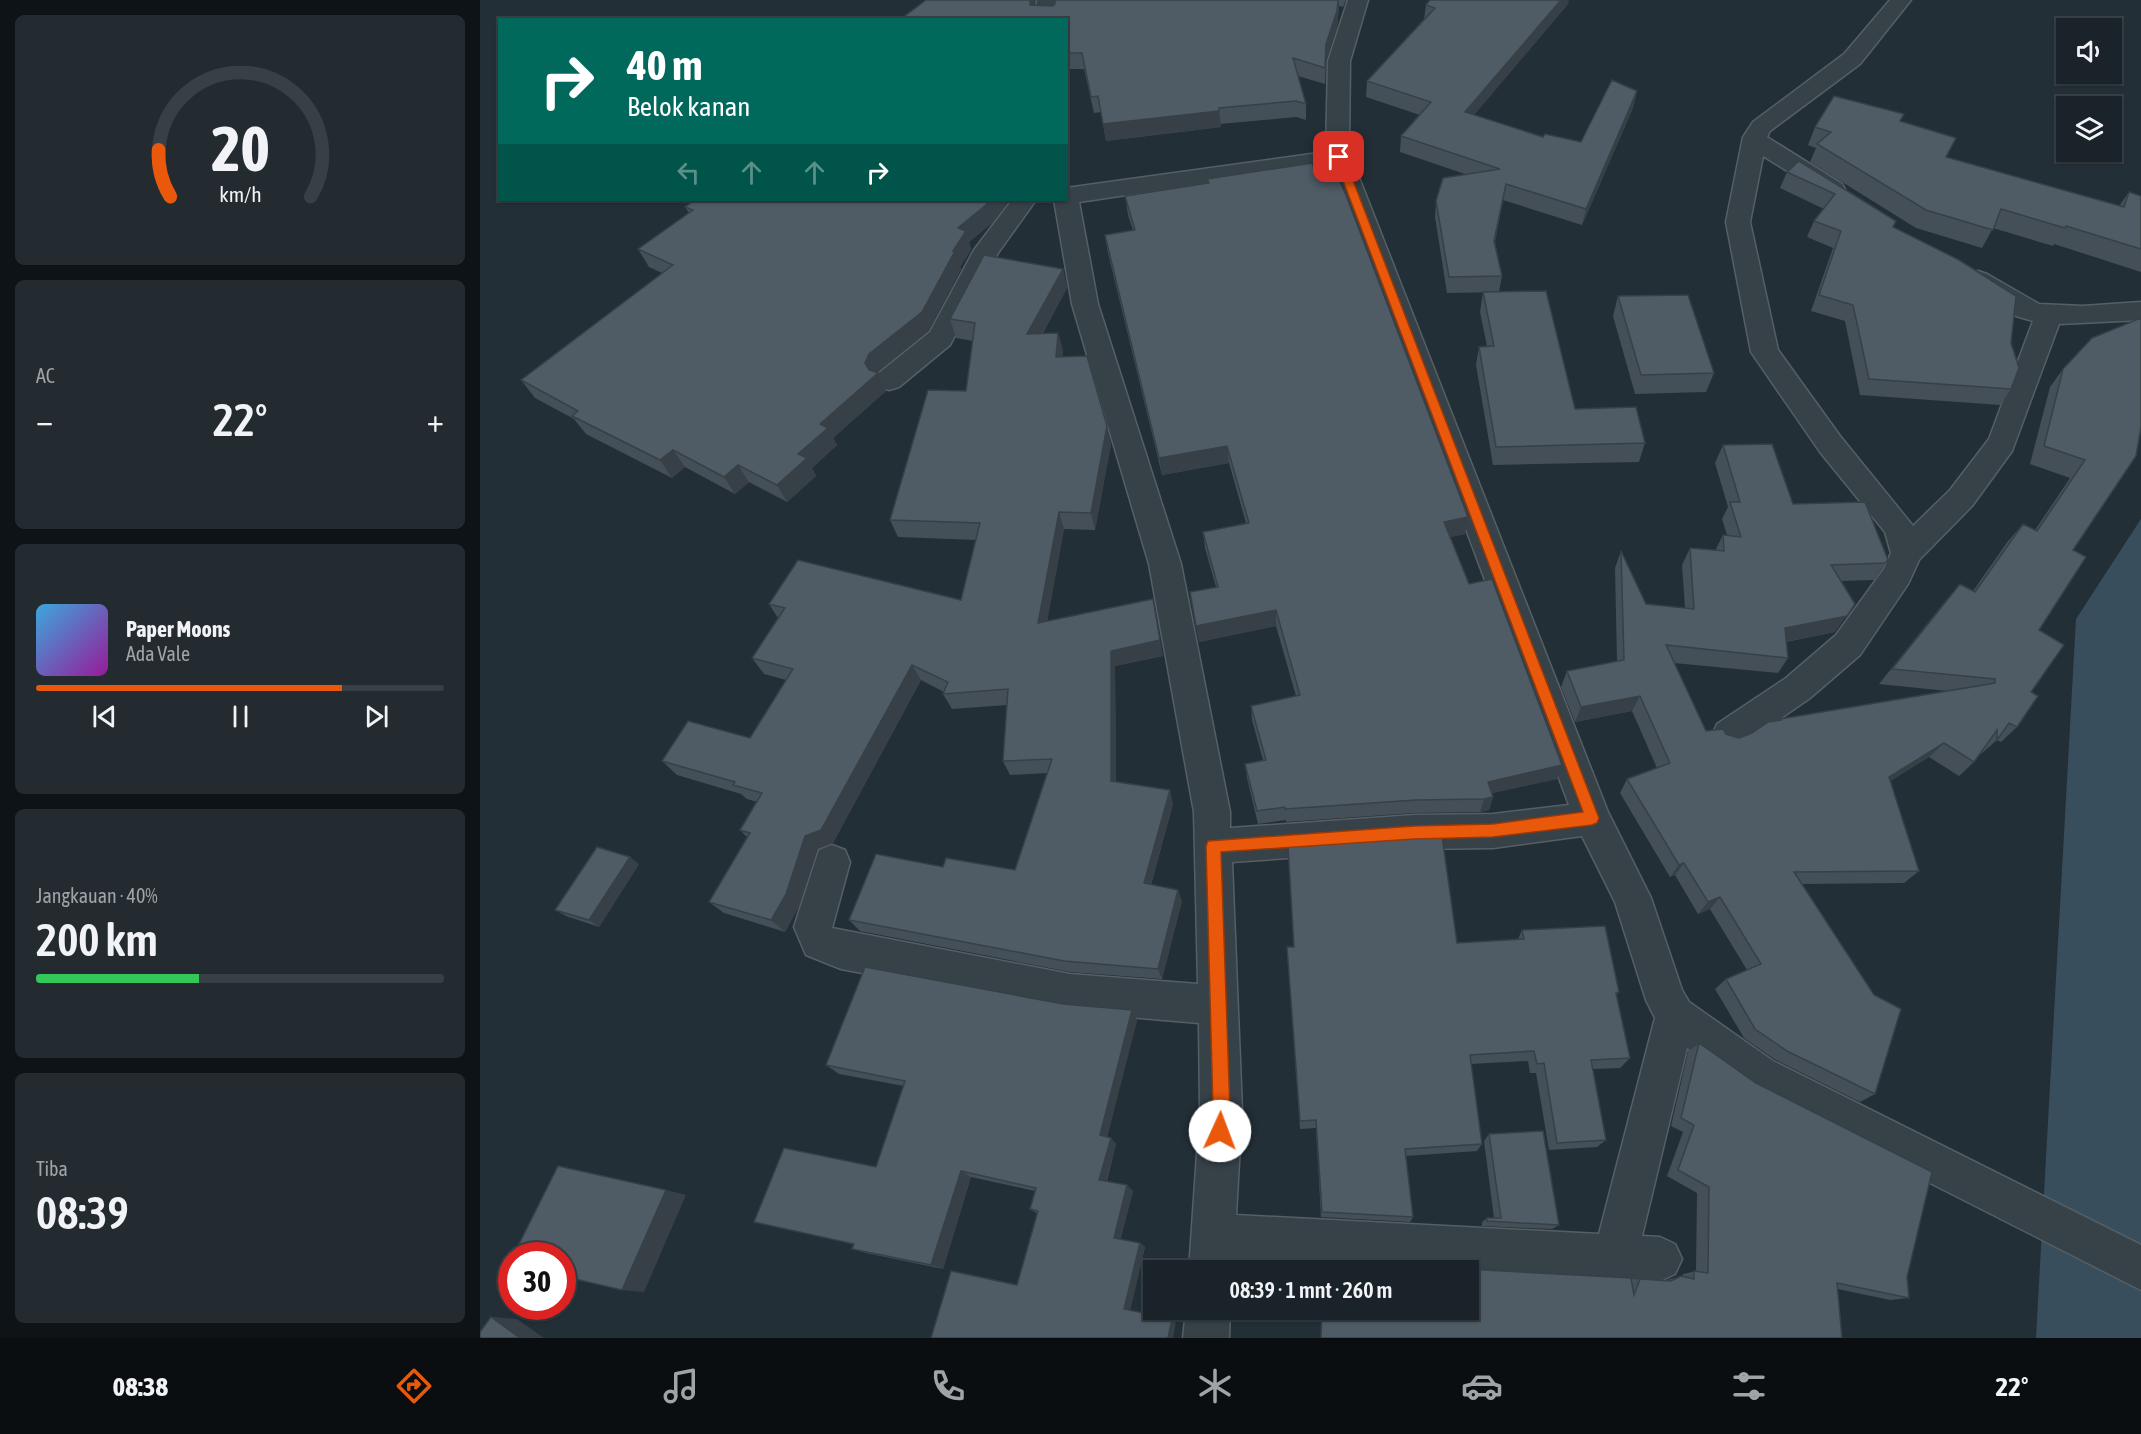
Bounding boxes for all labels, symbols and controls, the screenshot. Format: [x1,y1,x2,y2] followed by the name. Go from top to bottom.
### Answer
[2056,18,2122,162] map controls
[2056,18,2122,84] button: sound
[627,41,702,89] text: 40 m
[528,42,606,120] icon: right
[627,91,750,122] text: Belok kanan
[2056,96,2122,162] button: layers
[211,113,269,184] text: 20
[1313,131,1364,182] pin
[1322,140,1355,173] icon: arrive
[672,156,705,189] icon: left
[735,156,768,189] icon: ahead
[798,156,831,189] icon: ahead
[861,156,894,189] icon: right
[219,182,261,207] text: km/h
[36,364,55,387] text: AC
[213,394,267,446] text: 22°
[36,401,53,439] text: −
[427,401,444,439] text: +
[126,616,230,642] text: Paper Moons
[126,642,190,665] text: Ada Vale
[88,700,121,733] icon: previous
[224,700,257,733] icon: pause
[360,700,393,733] icon: next
[36,884,158,907] text: Jangkauan · 40%
[36,914,158,966] text: 200 km
[1188,1099,1252,1163] position arrow
[36,1157,68,1180] text: Tiba
[36,1187,129,1239] text: 08:39
[498,1242,576,1320] speed limit sign: 30
[1230,1277,1392,1303] text: 08:39 · 1 mnt · 260 m
[393,1365,435,1407] icon: directions
[660,1365,702,1407] icon: music
[927,1365,969,1407] icon: phone
[1194,1365,1236,1407] icon: climate
[1461,1365,1503,1407] icon: car
[1728,1365,1770,1407] icon: filters
[113,1371,168,1402] text: 08:38
[1996,1371,2028,1402] text: 22°

